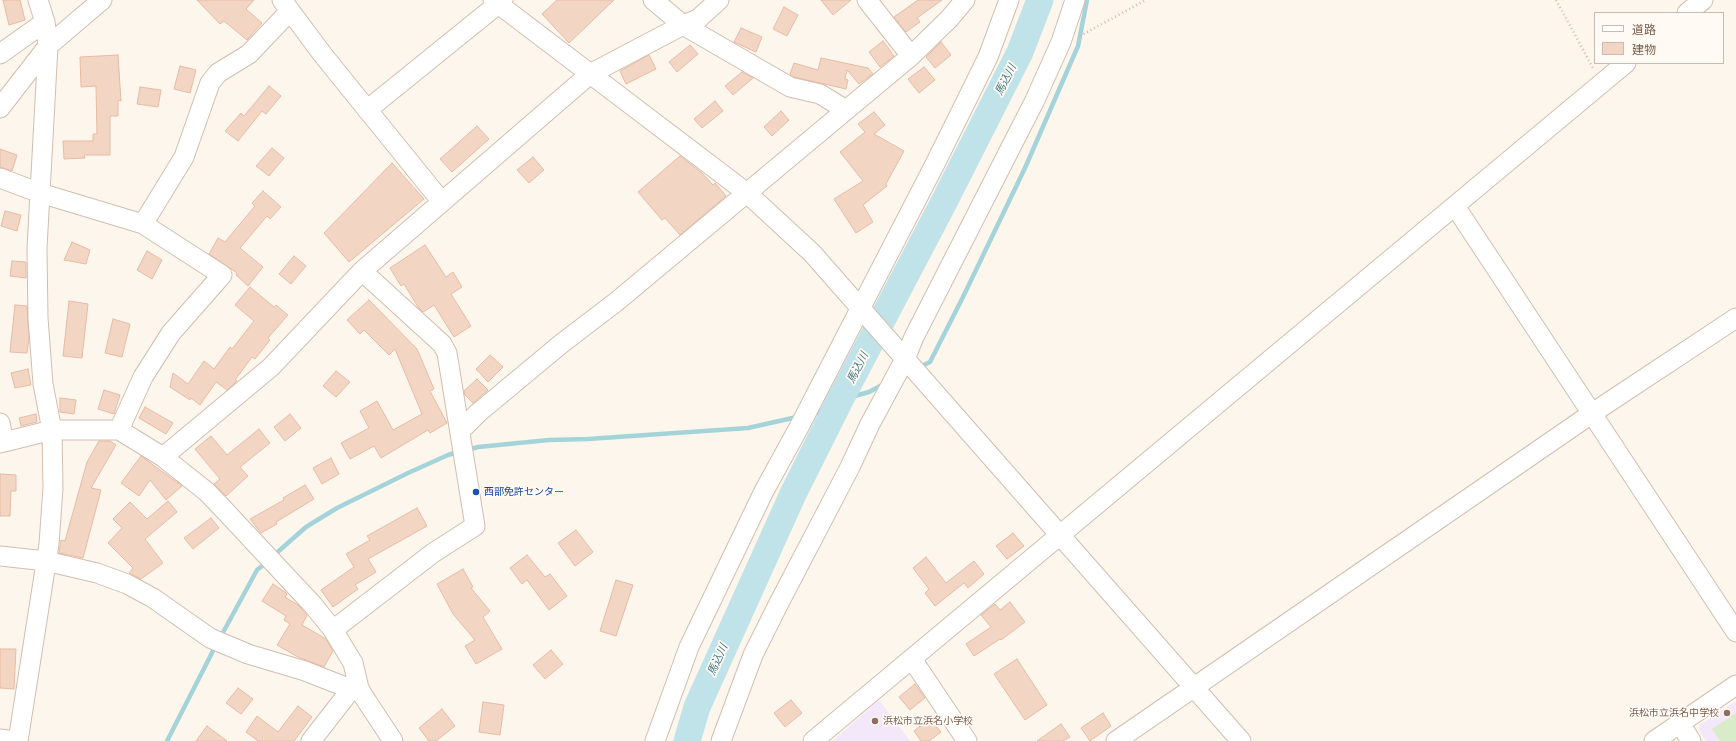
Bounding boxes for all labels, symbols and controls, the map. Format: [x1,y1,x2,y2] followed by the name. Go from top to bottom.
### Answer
[1594,12,1724,64] legend
[1632,23,1656,37] text: 道路
[1632,43,1656,57] text: 建物
[993,62,1019,98] water label: 馬込川
[845,350,871,386] water label: 馬込川
[484,486,564,498] place label: 西部免許センター
[471,487,481,497] marker: 西部免許センター
[705,642,731,678] water label: 馬込川
[1629,707,1719,719] place label: 浜松市立浜名中学校
[1722,708,1732,718] marker: 浜松市立浜名中学校
[883,715,973,727] place label: 浜松市立浜名小学校
[870,716,880,726] marker: 浜松市立浜名小学校

